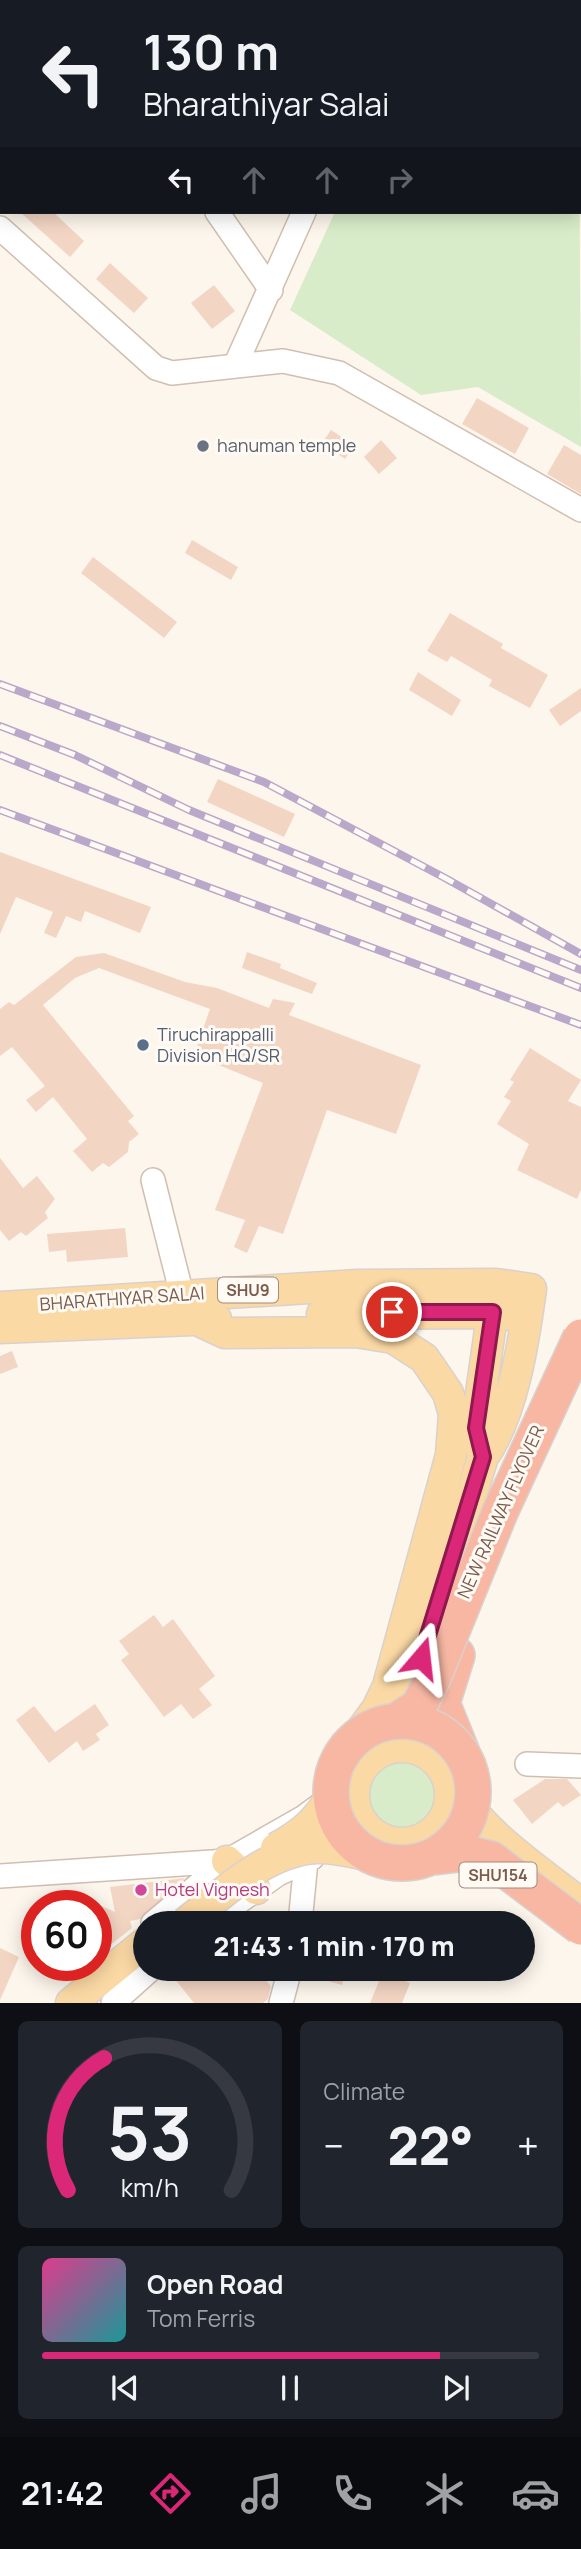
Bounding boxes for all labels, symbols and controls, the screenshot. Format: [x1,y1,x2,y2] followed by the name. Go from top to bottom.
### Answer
[143,18,279,85] text: 130 m
[28,28,119,119] icon: left
[143,82,390,126] text: Bharathiyar Salai
[162,161,200,199] icon: left
[235,161,273,199] icon: ahead
[308,161,346,199] icon: ahead
[381,161,419,199] icon: right
[217,433,356,457] place label: hanuman temple
[195,438,211,454] marker: hanuman temple
[157,1022,280,1067] place label: Tiruchirappalli Division HQ/SR
[135,1037,151,1053] marker: Tiruchirappalli Division HQ/SR
[218,1278,278,1302] road number: SHU9
[39,1280,205,1316] street label: BHARATHIYAR SALAI
[362,1282,422,1342] pin
[373,1293,411,1331] icon: arrive
[451,1421,549,1602] street label: NEW RAILWAY FLYOVER
[384,1621,458,1695] position arrow
[460,1862,536,1887] road number: SHU154
[155,1877,270,1901] place label: Hotel Vignesh
[133,1882,149,1898] marker: Hotel Vignesh
[21,1890,112,1981] speed limit sign: 60
[213,1928,455,1964] text: 21:43 · 1 min · 170 m
[324,2075,405,2107] text: Climate
[107,2083,192,2183] text: 53
[387,2110,474,2181] text: 22°
[324,2119,344,2171] text: −
[517,2119,539,2171] text: +
[121,2170,179,2205] text: km/h
[147,2266,283,2302] text: Open Road
[147,2302,255,2334] text: Tom Ferris
[106,2369,144,2407] icon: previous
[271,2369,309,2407] icon: pause
[437,2369,475,2407] icon: next
[146,2469,195,2518] icon: directions
[237,2469,286,2518] icon: music
[328,2469,377,2518] icon: phone
[420,2469,469,2518] icon: climate
[511,2469,560,2518] icon: car
[21,2471,104,2515] text: 21:42

